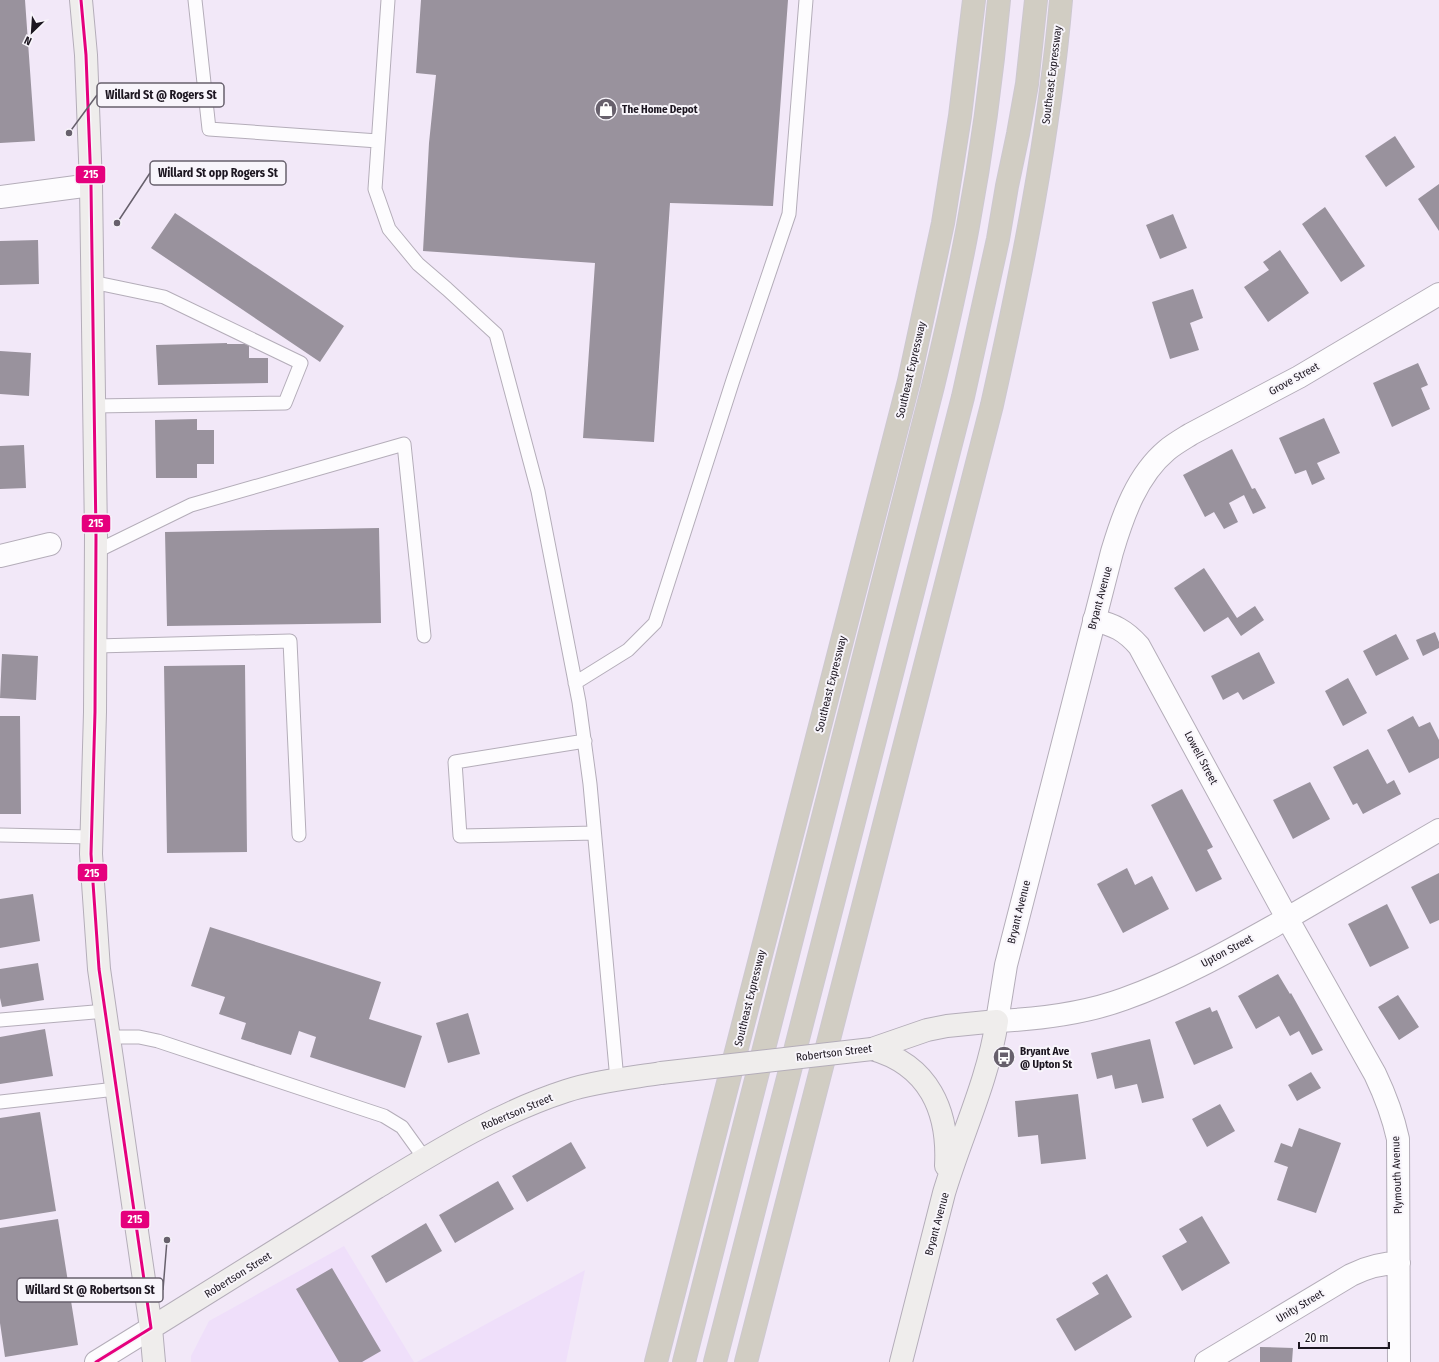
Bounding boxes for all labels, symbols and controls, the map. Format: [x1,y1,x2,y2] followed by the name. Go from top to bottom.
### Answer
[12,12,52,52] north arrow
[1040,25,1065,125] street label: Southeast Expressway
[22,33,34,48] text: N
[97,83,224,107] callout: Willard St @ Rogers St
[105,88,218,102] text: Willard St @ Rogers St
[593,96,619,122] shop icon: The Home Depot
[622,103,698,116] place label: The Home Depot
[150,161,286,185] callout: Willard St opp Rogers St
[75,165,106,184] line badge: 215
[158,166,279,180] text: Willard St opp Rogers St
[83,168,99,181] text: 215
[894,320,929,420] street label: Southeast Expressway
[1267,360,1322,398] street label: Grove Street
[81,514,111,533] line badge: 215
[88,517,104,530] text: 215
[1085,565,1115,631] street label: Bryant Avenue
[813,634,849,734] street label: Southeast Expressway
[1182,729,1221,787] street label: Lowell Street
[77,863,108,882] line badge: 215
[84,867,100,880] text: 215
[1005,879,1033,945] street label: Bryant Avenue
[1199,932,1256,970] street label: Upton Street
[732,948,768,1048] street label: Southeast Expressway
[795,1042,873,1064] street label: Robertson Street
[991,1044,1017,1070] bus stop icon: Bryant Ave @ Upton St
[1020,1045,1072,1071] place label: Bryant Ave @ Upton St
[479,1091,555,1133] street label: Robertson Street
[1389,1136,1405,1214] street label: Plymouth Avenue
[922,1191,952,1257] street label: Bryant Avenue
[120,1210,150,1229] line badge: 215
[127,1213,143,1226] text: 215
[202,1249,274,1301] street label: Robertson Street
[17,1278,163,1302] callout: Willard St @ Robertson St
[25,1283,156,1297] text: Willard St @ Robertson St
[1274,1287,1326,1325] street label: Unity Street
[1299,1324,1389,1350] scale bar
[1305,1331,1329,1345] text: 20 m

